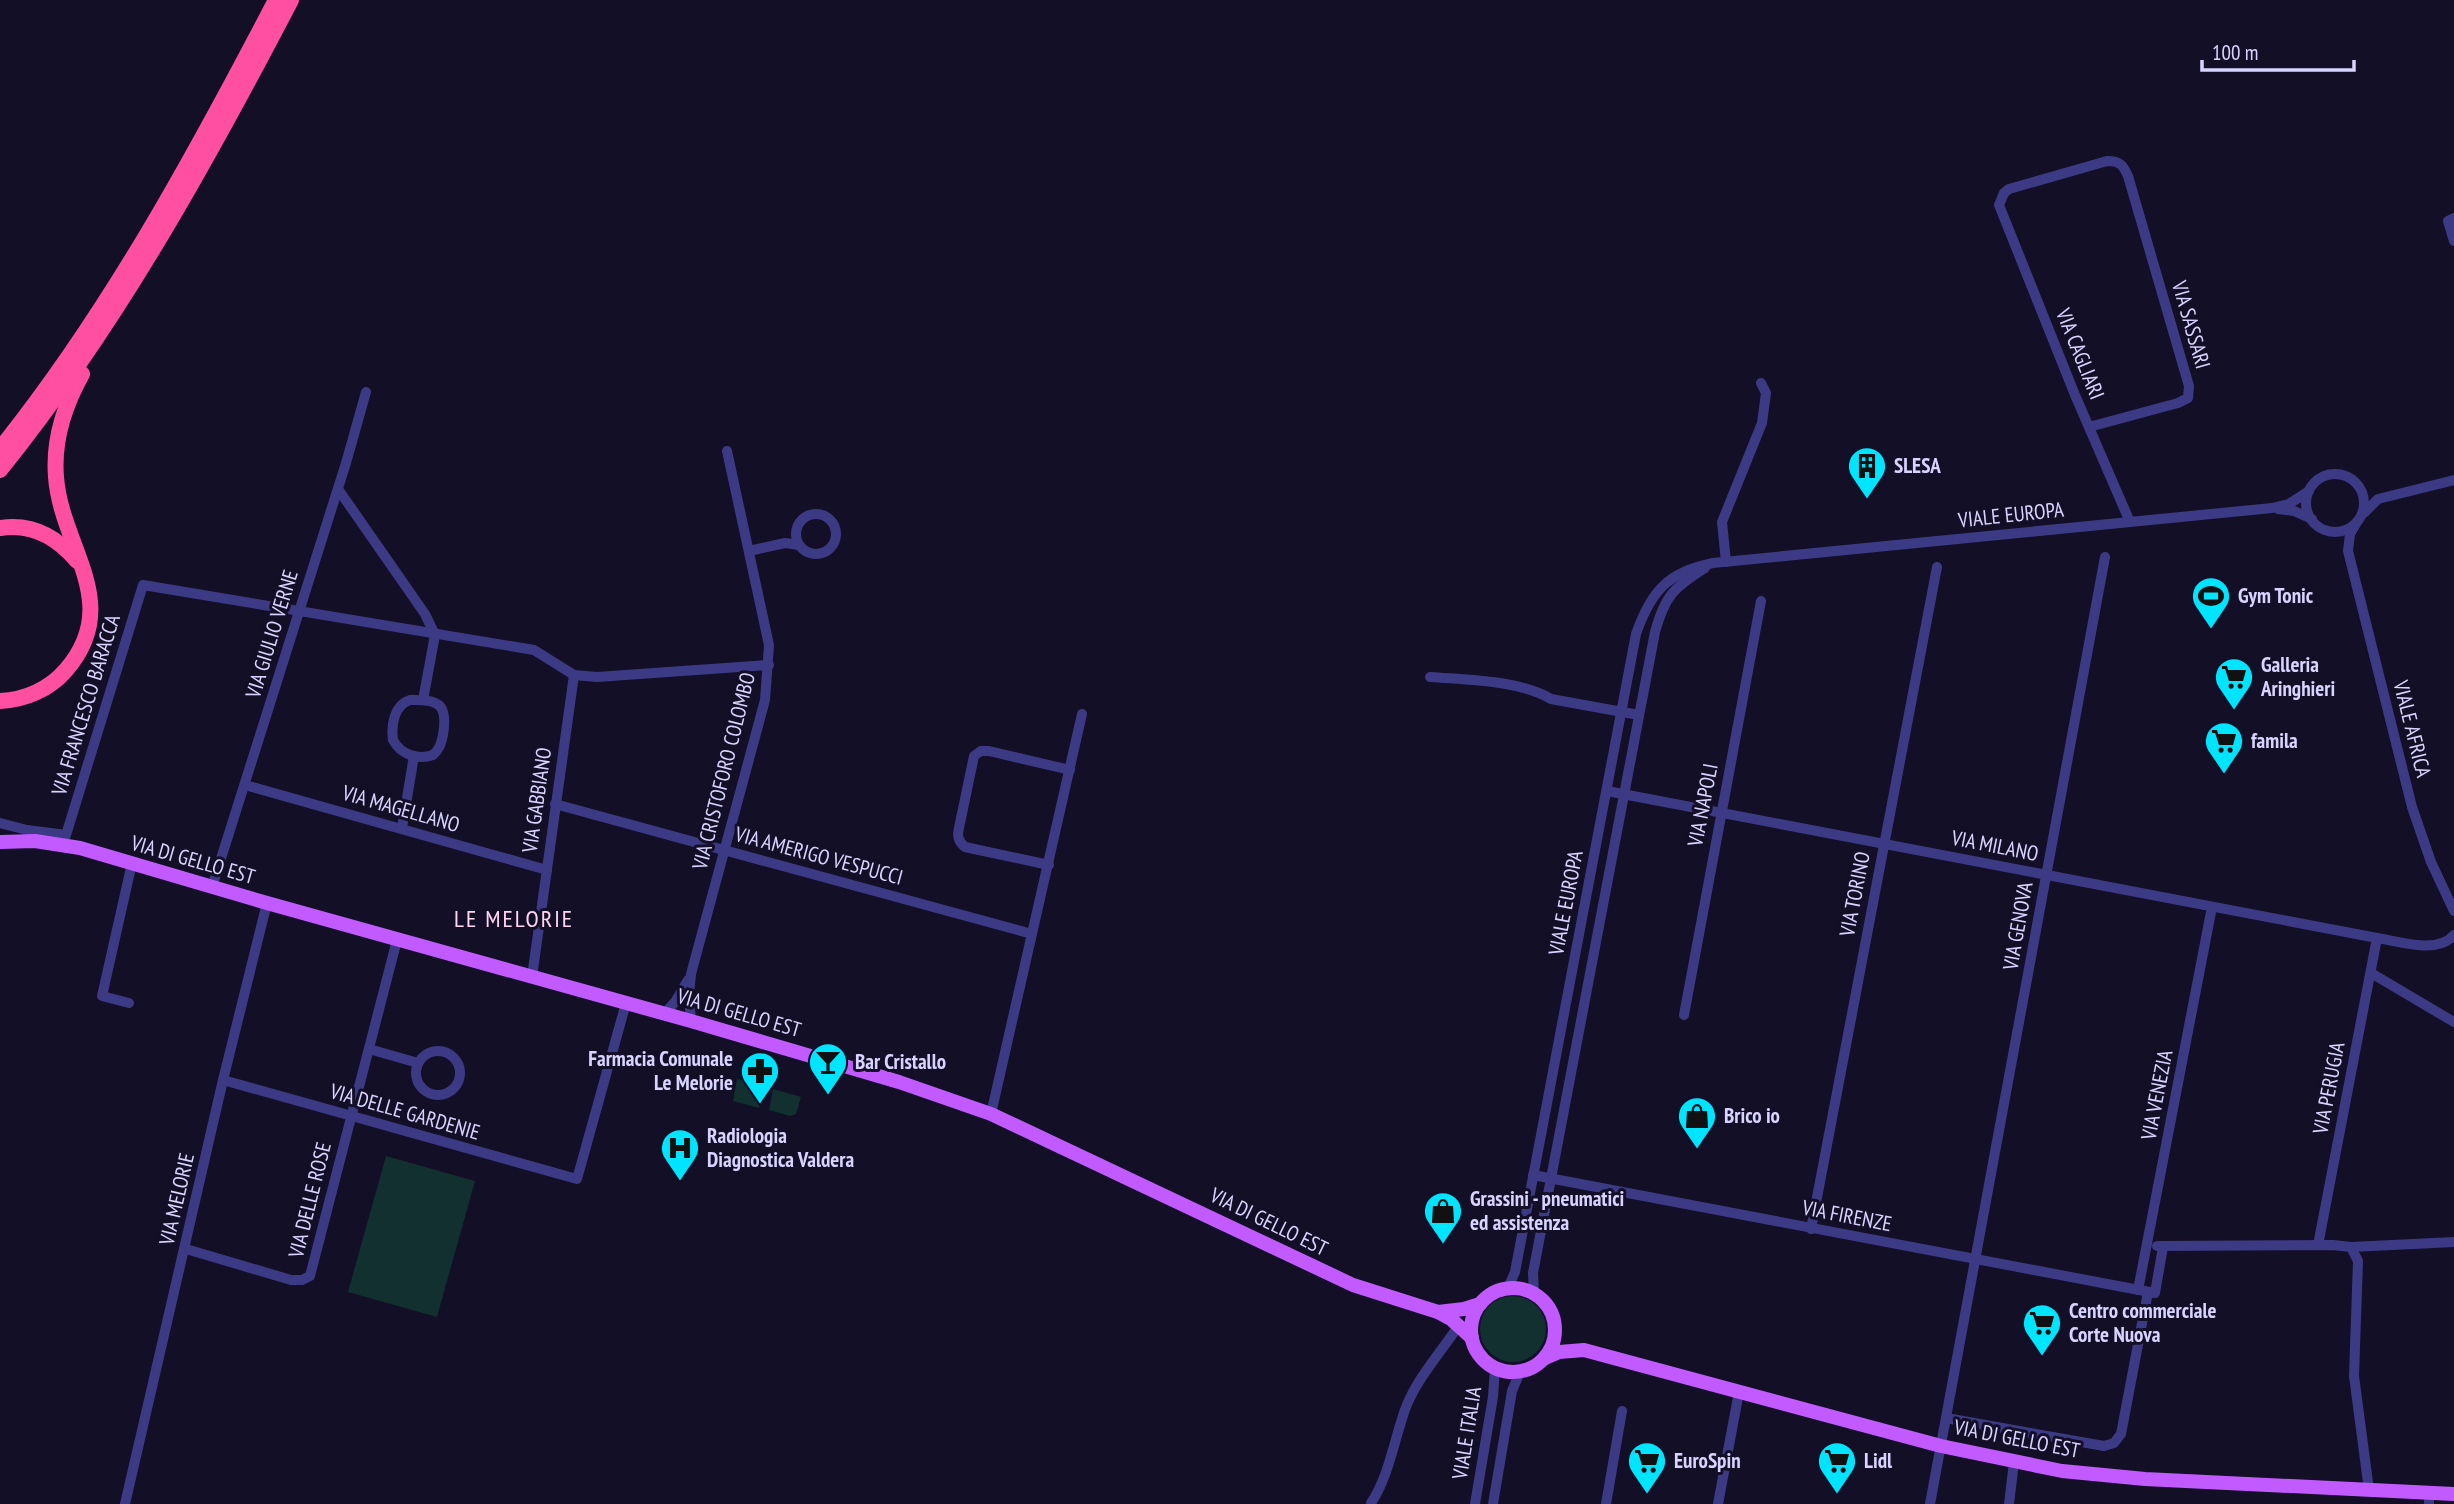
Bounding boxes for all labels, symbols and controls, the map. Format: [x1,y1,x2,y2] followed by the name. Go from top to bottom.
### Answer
[2202,28,2354,72] scale bar
[2212,39,2258,66] text: 100 m
[2166,277,2217,372] street label: VIA SASSARI
[2050,303,2111,403] street label: VIA CAGLIARI
[1846,445,1888,500] building icon: SLESA
[1894,452,1941,479] place label: SLESA
[1956,496,2065,534] street label: VIALE EUROPA
[239,566,304,702] street label: VIA GIULIO VERNE
[2190,575,2232,630] sports icon: Gym Tonic
[2238,582,2314,609] place label: Gym Tonic
[45,611,126,799] street label: VIA FRANCESCO BARACCA
[2260,651,2335,702] place label: Galleria Aringhieri
[2213,656,2255,711] supermarket icon: Galleria Aringhieri
[686,669,761,873] street label: VIA CRISTOFORO COLOMBO
[2387,677,2438,780] street label: VIALE AFRICA
[2203,720,2245,775] supermarket icon: famila
[2251,727,2298,754] place label: famila
[516,746,557,855] street label: VIA GABBIANO
[1681,761,1724,850] street label: VIA NAPOLI
[338,779,463,838] street label: VIA MAGELLANO
[731,820,906,891] street label: VIA AMERIGO VESPUCCI
[1948,824,2041,867] street label: VIA MILANO
[127,829,259,890] street label: VIA DI GELLO EST
[1542,848,1589,958] street label: VIALE EUROPA
[1833,849,1876,940] street label: VIA TORINO
[1996,880,2039,973] street label: VIA GENOVA
[454,903,574,934] district label: LE MELORIE
[673,982,805,1043] street label: VIA DI GELLO EST
[2306,1040,2351,1137] street label: VIA PERUGIA
[807,1041,849,1096] bar icon: Bar Cristallo
[588,1045,733,1096] place label: Farmacia Comunale Le Melorie
[855,1048,946,1075] place label: Bar Cristallo
[2134,1048,2178,1143] street label: VIA VENEZIA
[739,1050,781,1105] pharmacy icon: Farmacia Comunale Le Melorie
[326,1077,483,1146] street label: VIA DELLE GARDENIE
[1676,1095,1718,1150] shop icon: Brico io
[1724,1102,1780,1129] place label: Brico io
[707,1122,855,1173] place label: Radiologia Diagnostica Valdera
[659,1127,701,1182] hospital icon: Radiologia Diagnostica Valdera
[282,1139,337,1261] street label: VIA DELLE ROSE
[153,1150,200,1249] street label: VIA MELORIE
[1205,1181,1333,1262] street label: VIA DI GELLO EST
[1470,1185,1624,1236] place label: Grassini - pneumatici ed assistenza
[1422,1190,1464,1245] shop icon: Grassini - pneumatici ed assistenza
[1799,1193,1894,1237] street label: VIA FIRENZE
[2069,1297,2217,1348] place label: Centro commerciale Corte Nuova
[2021,1302,2063,1357] supermarket icon: Centro commerciale Corte Nuova
[1446,1385,1487,1482] street label: VIALE ITALIA
[1951,1413,2083,1464] street label: VIA DI GELLO EST
[1626,1440,1668,1495] supermarket icon: EuroSpin
[1816,1440,1858,1495] supermarket icon: Lidl
[1674,1447,1741,1474] place label: EuroSpin
[1864,1447,1893,1474] place label: Lidl

